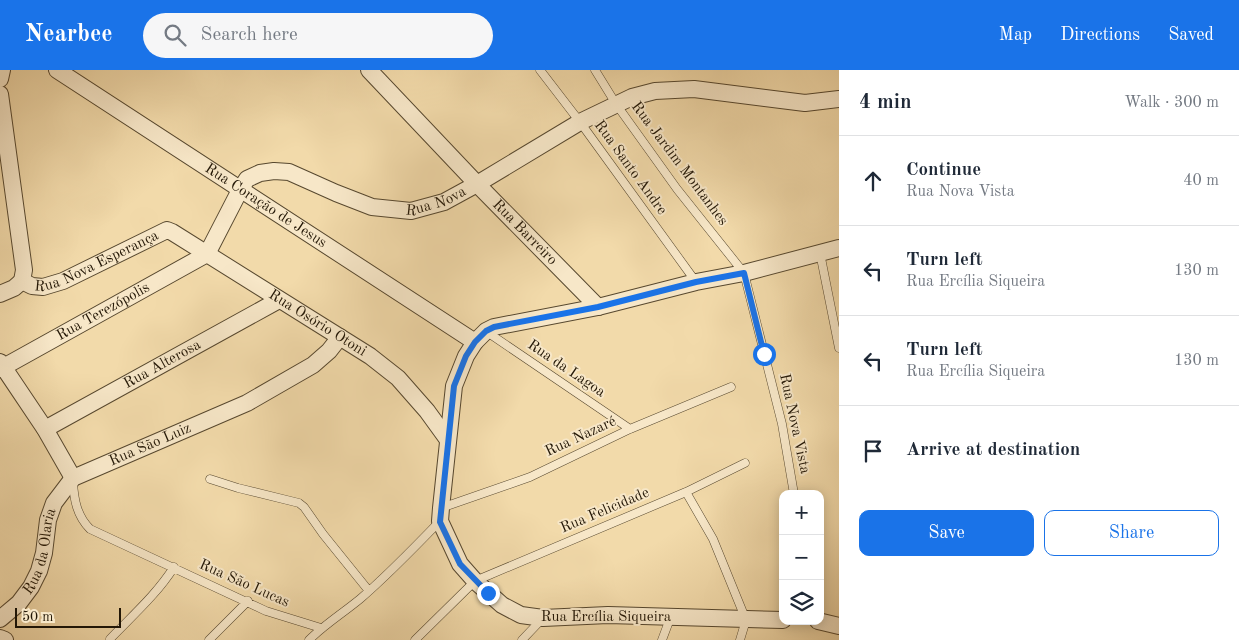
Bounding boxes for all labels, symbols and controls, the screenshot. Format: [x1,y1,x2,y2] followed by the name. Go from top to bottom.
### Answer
[143,13,493,58] search box
[161,21,189,49] icon: search
[25,23,113,47] text: Nearbee
[201,26,298,45] text: Search here
[999,26,1032,44] text: Map
[1060,26,1140,44] text: Directions
[1168,26,1214,44] text: Saved
[859,92,912,113] text: 4 min
[1124,95,1219,111] text: Walk · 300 m
[628,99,730,229] street label: Rua Jardim Montanhes
[591,118,669,218] street label: Rua Santo Andre
[202,161,329,251] street label: Rua Coração de Jesus
[906,161,981,180] text: Continue
[859,167,887,195] icon: ahead
[1183,173,1219,189] text: 40 m
[405,184,469,219] street label: Rua Nova
[906,184,1015,200] text: Rua Nova Vista
[489,197,560,268] street label: Rua Barreiro
[34,228,161,295] street label: Rua Nova Esperança
[906,251,983,270] text: Turn left
[859,257,887,285] icon: left
[1174,263,1219,279] text: 130 m
[906,274,1045,290] text: Rua Ercília Siqueira
[54,280,152,344] street label: Rua Terezópolis
[266,287,369,359] street label: Rua Osório Otoni
[121,337,204,392] street label: Rua Alterosa
[524,338,608,401] street label: Rua da Lagoa
[906,341,983,360] text: Turn left
[753,343,776,366] route start
[859,347,887,375] icon: left
[1174,353,1219,369] text: 130 m
[906,364,1045,380] text: Rua Ercília Siqueira
[776,373,812,476] street label: Rua Nova Vista
[543,414,619,460] street label: Rua Nazaré
[107,421,193,469] street label: Rua São Luiz
[859,437,887,465] icon: arrive
[906,441,1080,460] text: Arrive at destination
[558,486,652,536] street label: Rua Felicidade
[779,490,824,625] map controls
[779,490,824,535] button: +
[20,506,59,598] street label: Rua da Olaria
[859,510,1034,556] button: Save
[1044,510,1219,556] button: Share
[779,535,824,580] button: −
[197,557,291,611] street label: Rua São Lucas
[779,580,824,625] button: layers
[477,582,500,605] route end
[15,605,121,628] scale bar
[22,610,53,624] text: 50 m
[541,610,672,625] street label: Rua Ercília Siqueira

